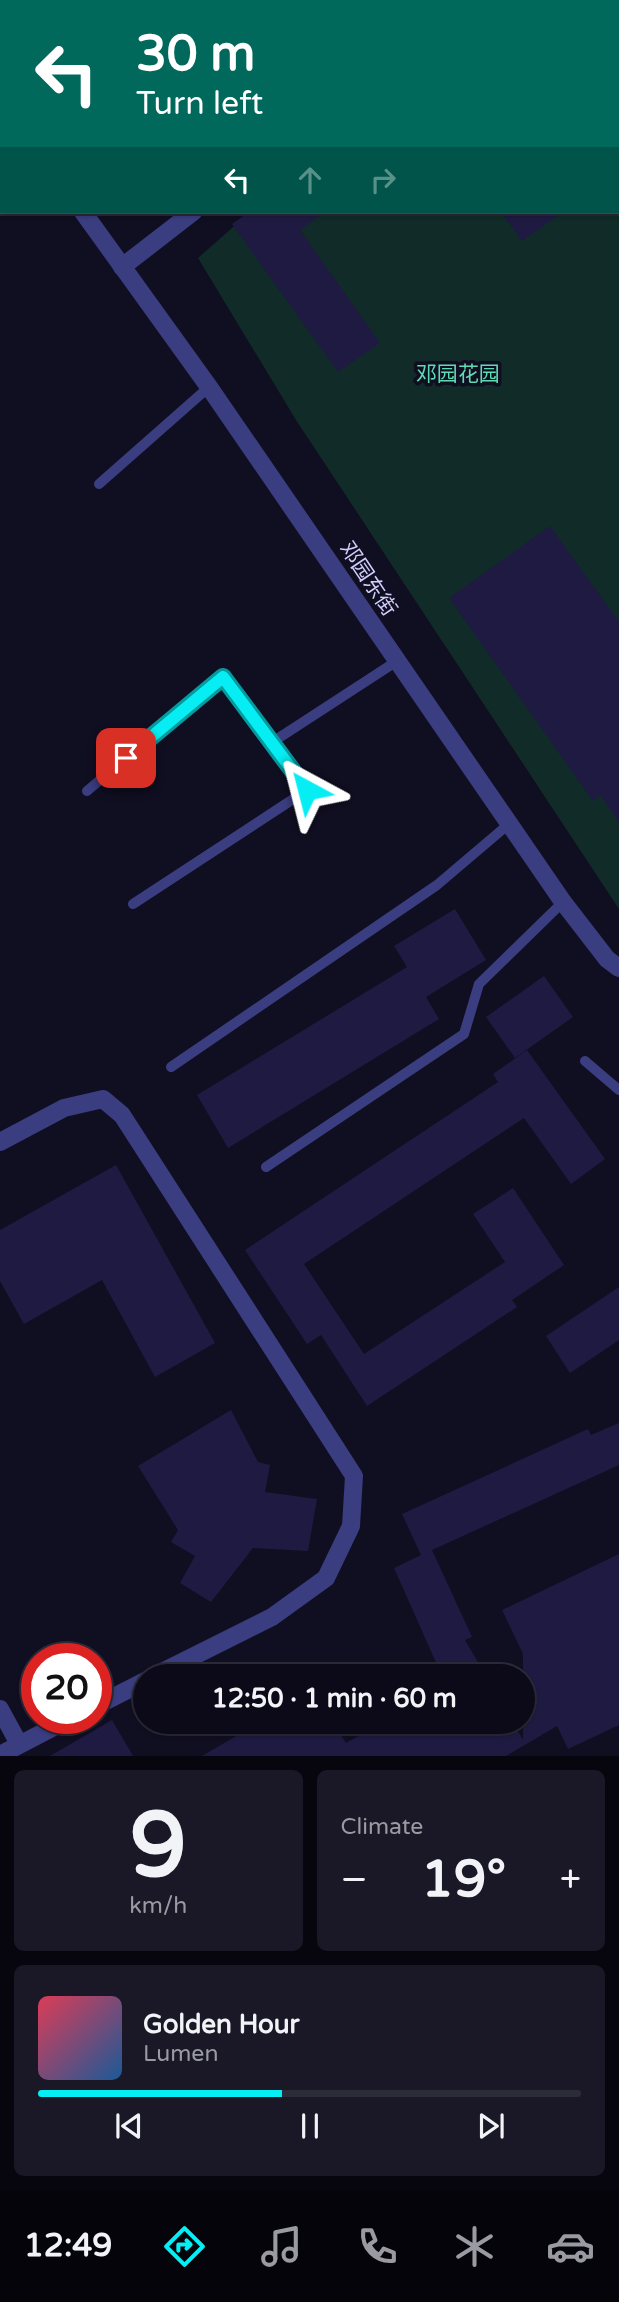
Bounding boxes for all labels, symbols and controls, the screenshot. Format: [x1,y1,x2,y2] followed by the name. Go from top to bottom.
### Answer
[136,25,255,84] text: 30 m
[21,28,112,119] icon: left
[136,85,263,123] text: Turn left
[218,161,256,199] icon: left
[291,161,329,199] icon: ahead
[364,161,402,199] icon: right
[416,362,500,387] park label: 邓园花园
[334,537,402,621] street label: 邓园东街
[96,728,156,788] pin
[107,739,145,777] icon: arrive
[270,753,344,827] position arrow
[21,1643,112,1734] speed limit sign: 20
[211,1683,457,1714] text: 12:50 · 1 min · 60 m
[130,1791,187,1901] text: 9
[341,1813,423,1841] text: Climate
[421,1848,506,1911] text: 19°
[341,1857,368,1903] text: −
[560,1857,581,1903] text: +
[129,1892,187,1920] text: km/h
[143,2009,300,2040] text: Golden Hour
[143,2040,218,2068] text: Lumen
[110,2107,148,2145] icon: previous
[291,2107,329,2145] icon: pause
[472,2107,510,2145] icon: next
[160,2222,209,2271] icon: directions
[257,2222,306,2271] icon: music
[353,2222,402,2271] icon: phone
[450,2222,499,2271] icon: climate
[546,2222,595,2271] icon: car
[24,2227,112,2265] text: 12:49

